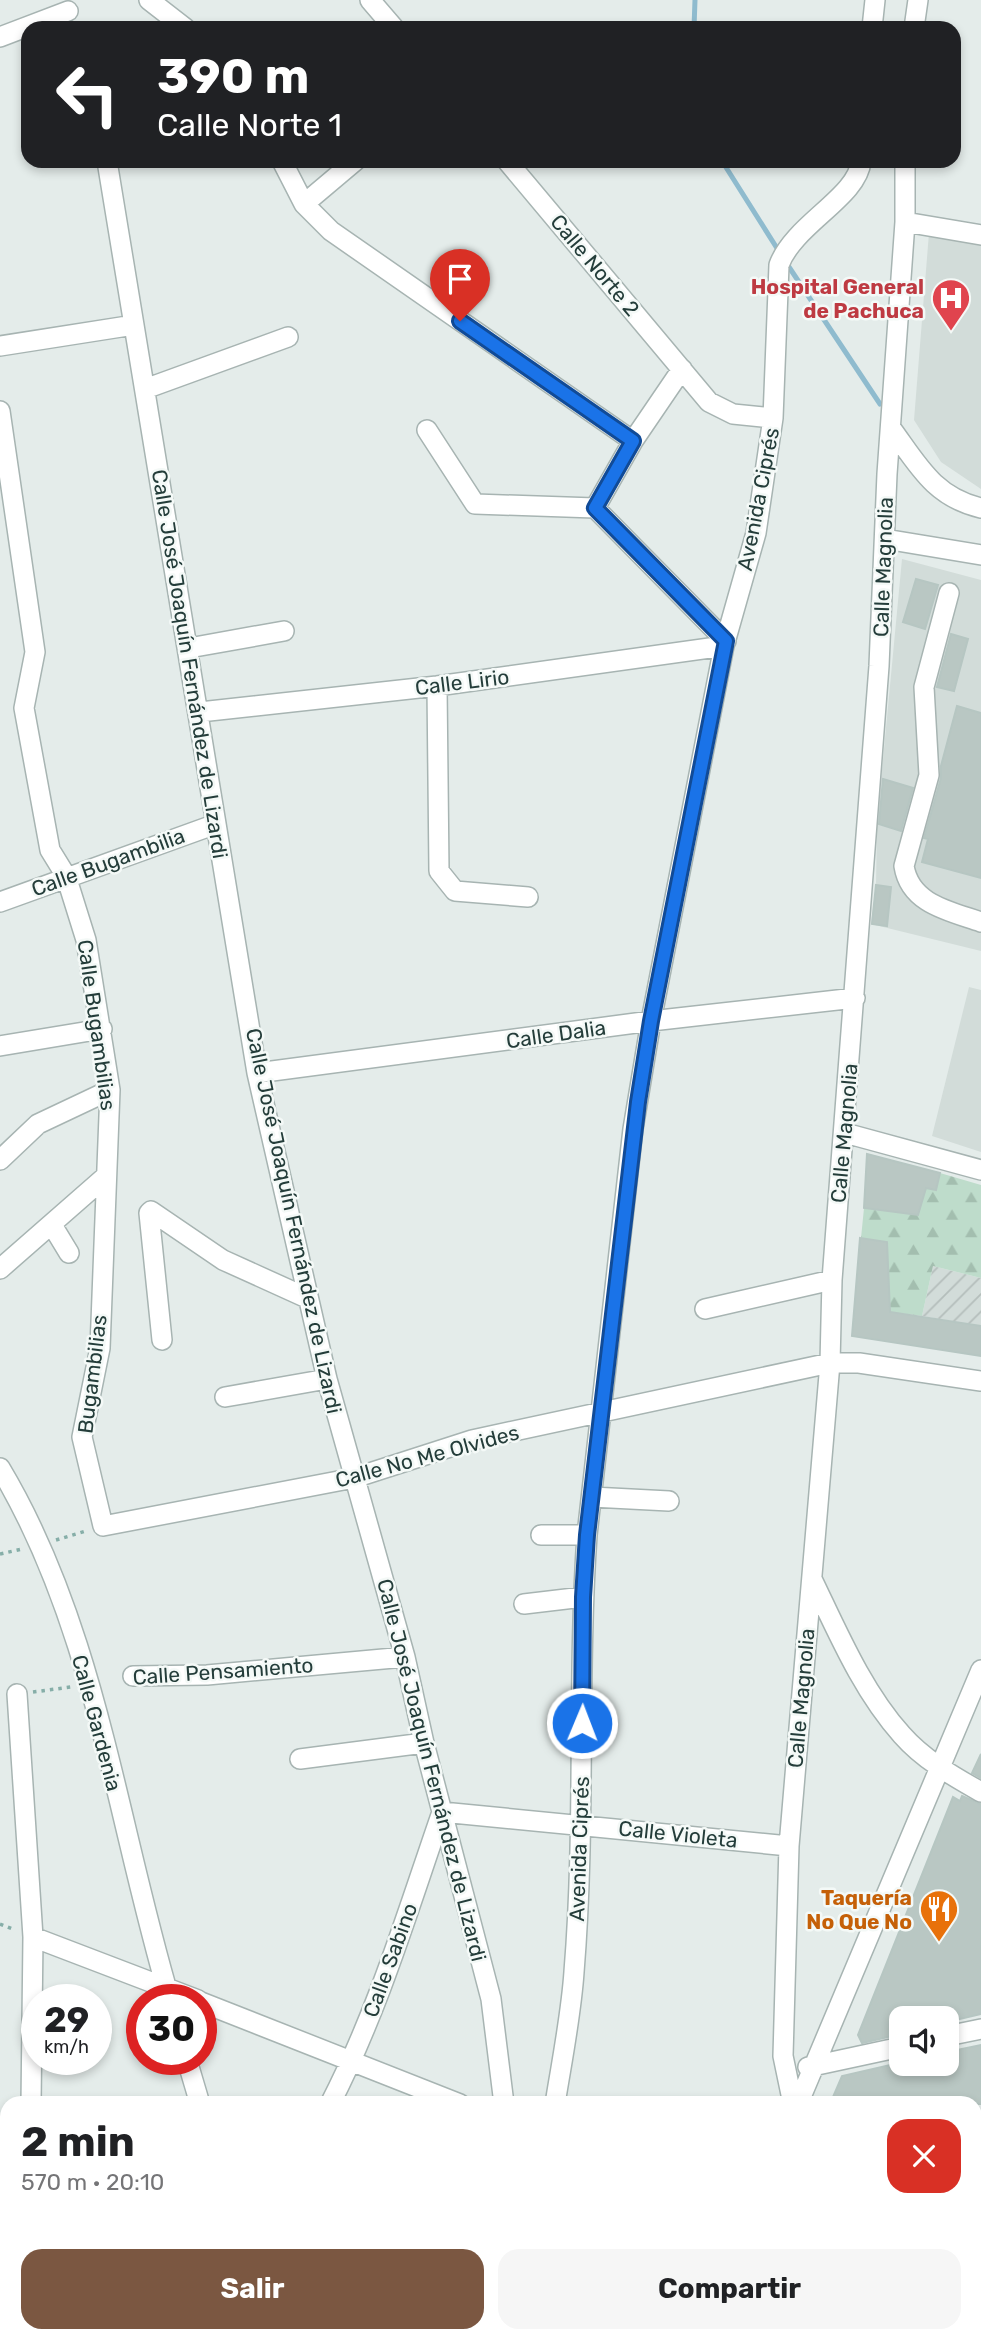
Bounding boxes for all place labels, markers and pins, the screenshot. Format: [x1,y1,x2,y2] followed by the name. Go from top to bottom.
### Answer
[430,249,490,321] pin
[751,274,924,323] place label: Hospital General de Pachuca
[930,277,972,332] hospital icon: Hospital General de Pachuca
[806,1885,912,1934] place label: Taquería No Que No
[918,1888,960,1943] restaurant icon: Taquería No Que No

